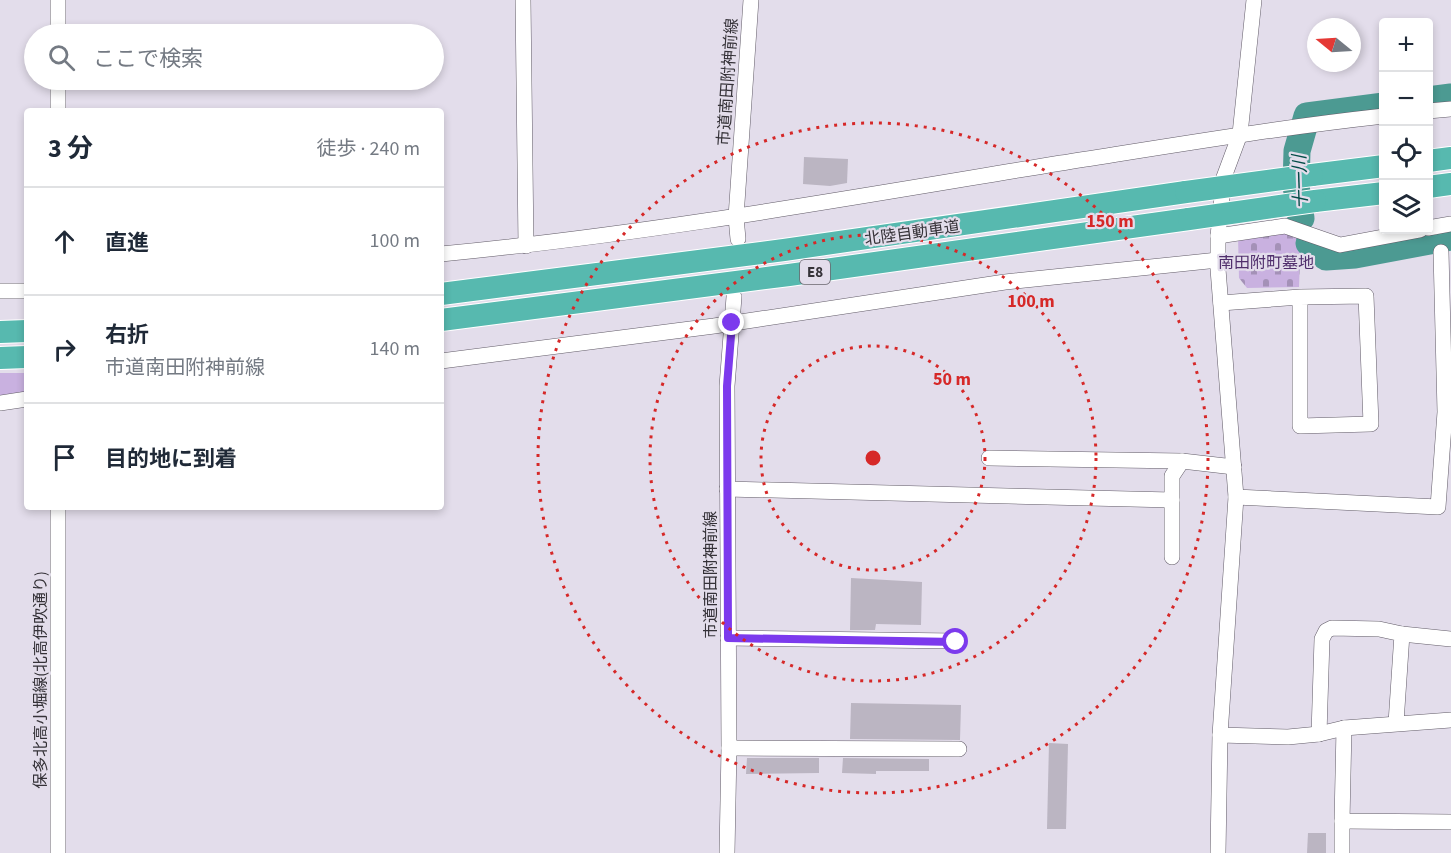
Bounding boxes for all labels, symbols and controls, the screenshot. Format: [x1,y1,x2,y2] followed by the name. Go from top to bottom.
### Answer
[713,17,743,147] street label: 市道南田附神前線
[1307,18,1361,72] north arrow
[1379,18,1433,234] map controls
[1379,18,1433,72] button: +
[24,24,444,90] search box
[45,41,78,74] icon: search
[93,43,203,75] text: ここで検索
[1379,72,1433,126] button: −
[1379,126,1433,180] button: locate
[48,130,93,167] text: 3 分
[317,135,420,163] text: 徒歩 · 240 m
[1287,153,1314,209] water label: 十一川
[1379,180,1433,234] button: layers
[1086,209,1134,234] text: 150 m
[863,215,961,251] street label: 北陸自動車道
[48,225,81,258] icon: ahead
[105,227,149,259] text: 直進
[370,227,420,255] text: 100 m
[1218,252,1314,274] park label: 南田附町墓地
[800,260,830,284] road number: E8
[1007,289,1055,314] text: 100 m
[718,309,744,335] route end
[105,319,149,351] text: 右折
[48,333,81,366] icon: right
[370,335,420,363] text: 140 m
[105,354,265,382] text: 市道南田附神前線
[933,367,971,392] text: 50 m
[48,441,81,474] icon: arrive
[105,443,237,475] text: 目的地に到着
[863,448,883,468] centre of rings
[700,511,722,639] street label: 市道南田附神前線
[30,571,52,789] street label: 保多北高小堀線(北高伊吹通り)
[942,628,968,654] route start

